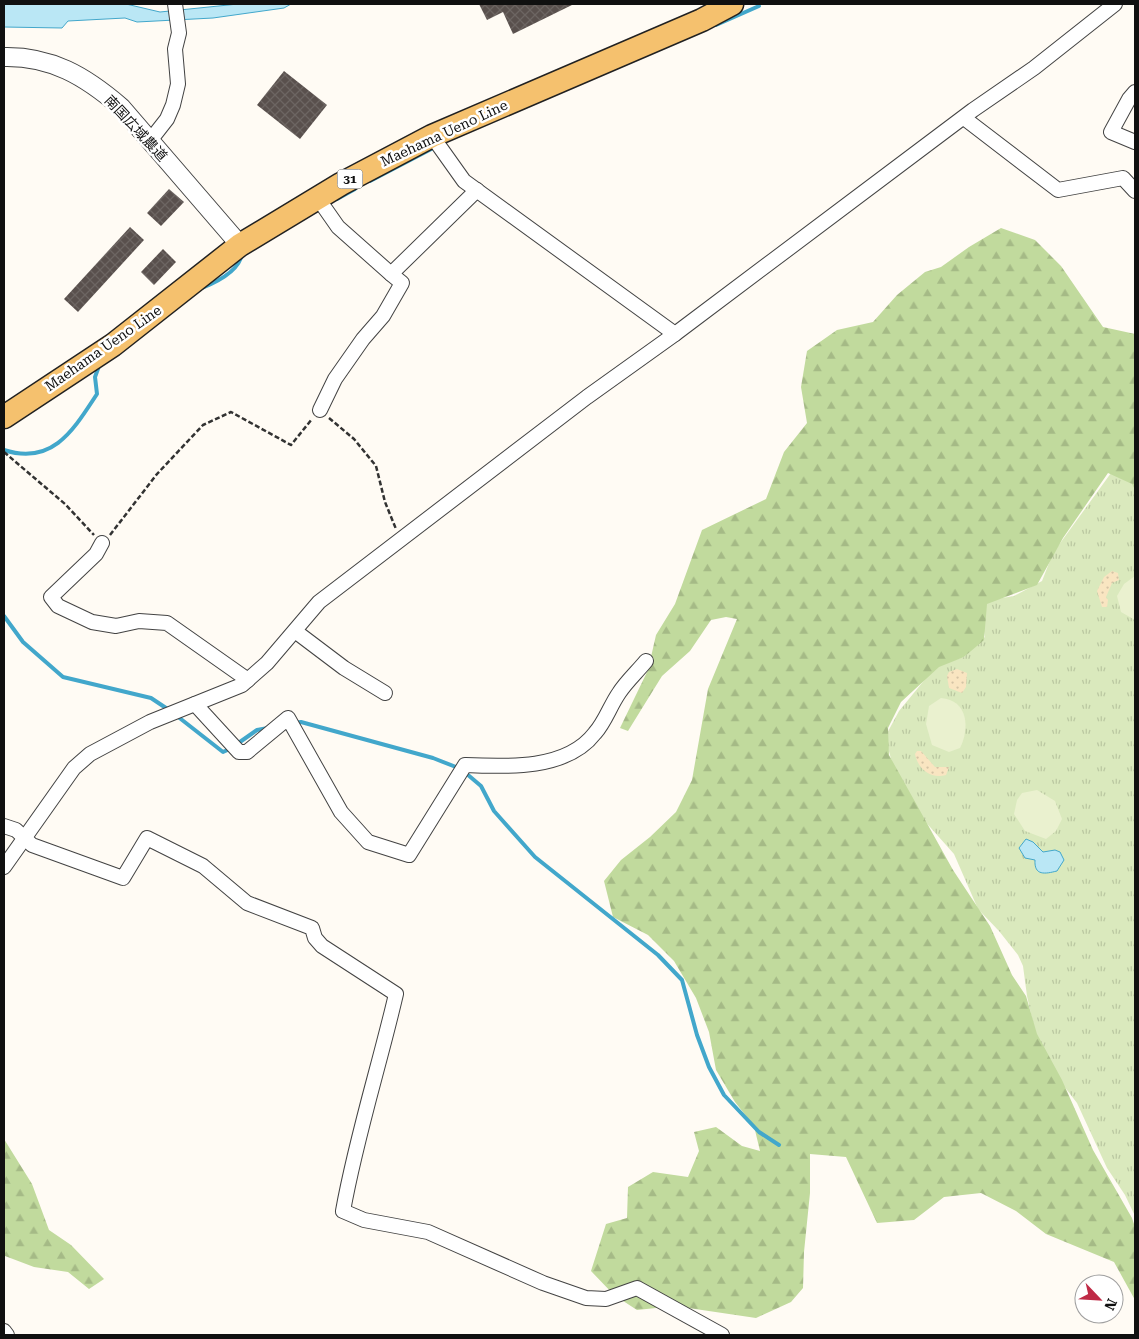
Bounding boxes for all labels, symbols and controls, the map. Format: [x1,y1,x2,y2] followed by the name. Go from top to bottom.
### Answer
[102,92,170,164] street label: 南国広域農道
[378,96,510,169] street label: Maehama Ueno Line
[338,170,362,188] road number: 31
[42,302,164,394] street label: Maehama Ueno Line
[1074,1274,1124,1324] north arrow
[1101,1296,1120,1313] text: N

